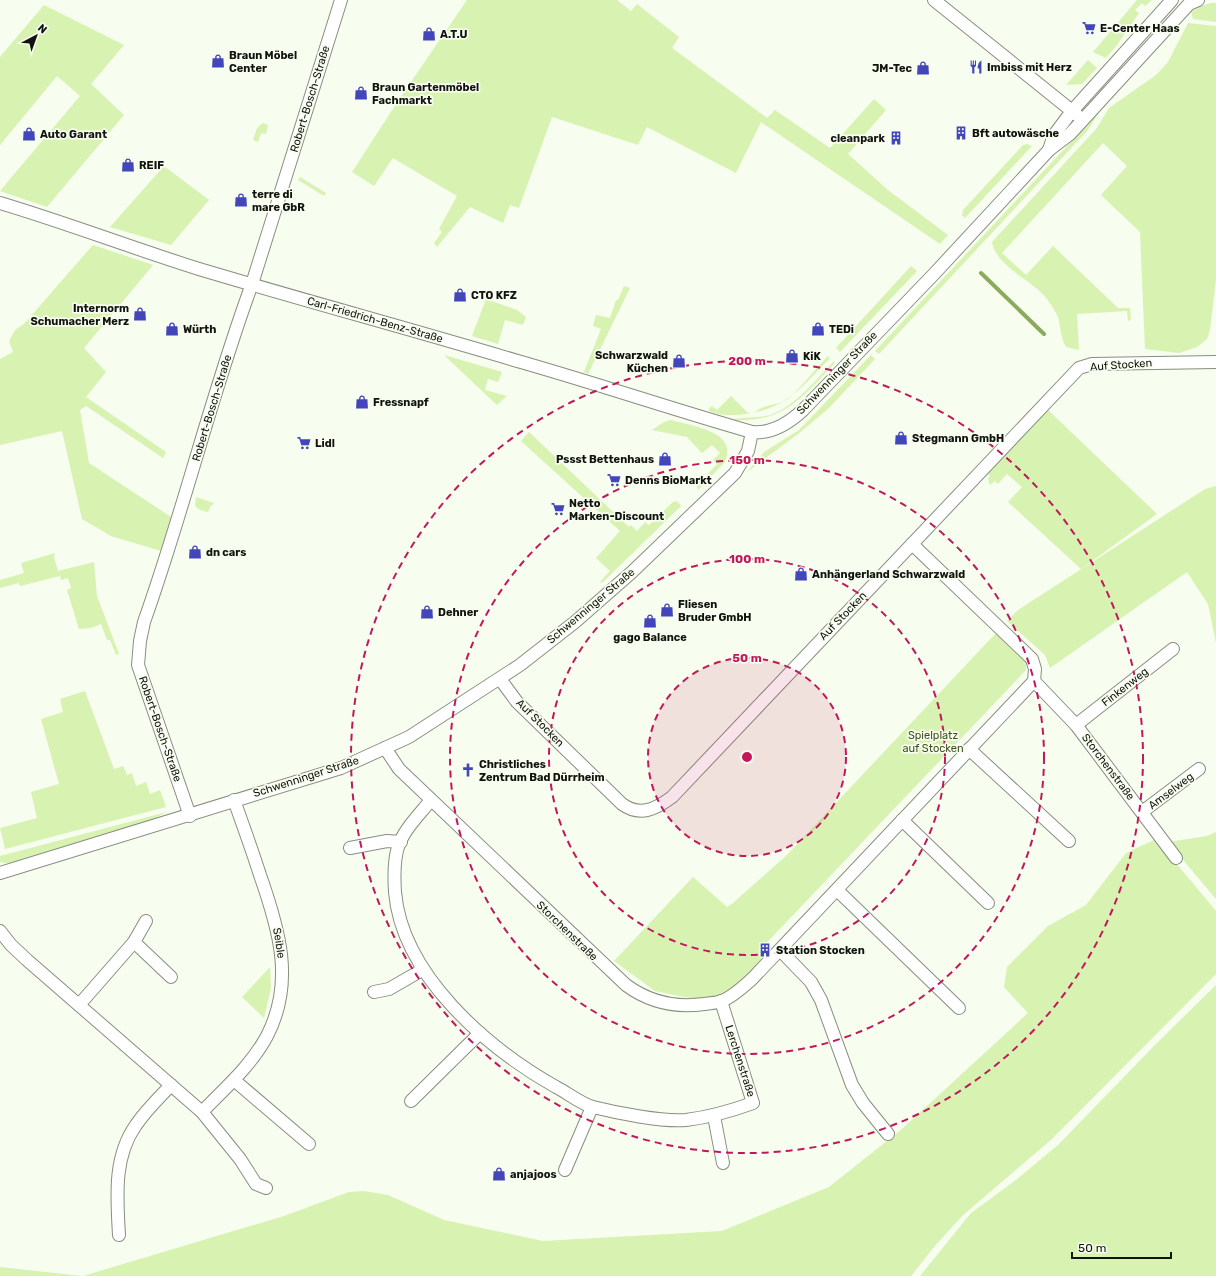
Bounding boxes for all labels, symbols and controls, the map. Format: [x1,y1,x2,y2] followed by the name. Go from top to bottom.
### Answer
[16,16,56,56] north arrow
[1081,20,1097,36] supermarket icon: E-Center Haas
[35,21,50,36] text: N
[1100,22,1180,35] place label: E-Center Haas
[421,26,437,42] shop icon: A.T.U
[440,28,468,41] place label: A.T.U
[288,44,332,154] street label: Robert-Bosch-Straße
[229,49,297,75] place label: Braun Möbel Center
[210,53,226,69] shop icon: Braun Möbel Center
[968,59,984,75] restaurant icon: Imbiss mit Herz
[915,60,931,76] shop icon: JM-Tec
[987,61,1072,74] place label: Imbiss mit Herz
[872,62,913,75] place label: JM-Tec
[372,81,479,107] place label: Braun Gartenmöbel Fachmarkt
[353,85,369,101] shop icon: Braun Gartenmöbel Fachmarkt
[953,125,969,141] building icon: Bft autowäsche
[21,126,37,142] shop icon: Auto Garant
[972,127,1060,140] place label: Bft autowäsche
[40,128,107,141] place label: Auto Garant
[888,130,904,146] building icon: cleanpark
[830,132,886,145] place label: cleanpark
[120,157,136,173] shop icon: REIF
[139,159,164,172] place label: REIF
[252,188,305,214] place label: terre di mare GbR
[233,192,249,208] shop icon: terre di mare GbR
[452,287,468,303] shop icon: CTO KFZ
[471,289,517,302] place label: CTO KFZ
[306,294,444,346] street label: Carl-Friedrich-Benz-Straße
[30,302,129,328] place label: Internorm Schumacher Merz
[132,306,148,322] shop icon: Internorm Schumacher Merz
[164,321,180,337] shop icon: Würth
[810,321,826,337] shop icon: TEDi
[183,323,216,336] place label: Würth
[829,323,854,336] place label: TEDi
[794,329,880,417] street label: Schwenninger Straße
[784,348,800,364] shop icon: KiK
[595,349,668,375] place label: Schwarzwald Küchen
[803,350,821,363] place label: KiK
[190,353,234,463] street label: Robert-Bosch-Straße
[671,353,687,369] shop icon: Schwarzwald Küchen
[728,354,766,368] text: 200 m
[1089,356,1153,374] street label: Auf Stocken
[354,394,370,410] shop icon: Fressnapf
[373,396,429,409] place label: Fressnapf
[893,430,909,446] shop icon: Stegmann GmbH
[912,432,1004,445] place label: Stegmann GmbH
[296,435,312,451] supermarket icon: Lidl
[315,437,335,450] place label: Lidl
[657,451,673,467] shop icon: Pssst Bettenhaus
[556,453,654,466] place label: Pssst Bettenhaus
[729,453,765,467] text: 150 m
[606,472,622,488] supermarket icon: Denns BioMarkt
[625,474,712,487] place label: Denns BioMarkt
[569,497,664,523] place label: Netto Marken-Discount
[550,501,566,517] supermarket icon: Netto Marken-Discount
[187,544,203,560] shop icon: dn cars
[206,546,246,559] place label: dn cars
[729,552,765,566] text: 100 m
[545,566,637,646] street label: Schwenninger Straße
[793,566,809,582] shop icon: Anhängerland Schwarzwald
[812,568,965,581] place label: Anhängerland Schwarzwald
[817,589,869,643] street label: Auf Stocken
[678,598,752,624] place label: Fliesen Bruder GmbH
[659,602,675,618] shop icon: Fliesen Bruder GmbH
[419,604,435,620] shop icon: Dehner
[438,606,478,619] place label: Dehner
[642,613,658,629] shop icon: gago Balance
[613,631,687,644] place label: gago Balance
[732,651,762,665] text: 50 m
[1099,665,1151,709] street label: Finkenweg
[136,674,184,784] street label: Robert-Bosch-Straße
[513,696,567,750] street label: Auf Stocken
[902,729,964,755] park label: Spielplatz auf Stocken
[1079,731,1137,803] street label: Storchenstraße
[740,750,754,764] centre of rings
[252,754,360,800] street label: Schwenninger Straße
[479,758,605,784] place label: Christliches Zentrum Bad Dürrheim
[460,762,476,778] church icon: Christliches Zentrum Bad Dürrheim
[1146,770,1196,812] street label: Amselweg
[534,899,600,963] street label: Storchenstraße
[270,927,288,959] street label: Seible
[757,942,773,958] building icon: Station Stocken
[776,944,865,957] place label: Station Stocken
[722,1024,758,1098] street label: Lerchenstraße
[491,1166,507,1182] shop icon: anjajoos
[510,1168,557,1181] place label: anjajoos
[1072,1234,1171,1260] scale bar
[1078,1241,1106,1255] text: 50 m

